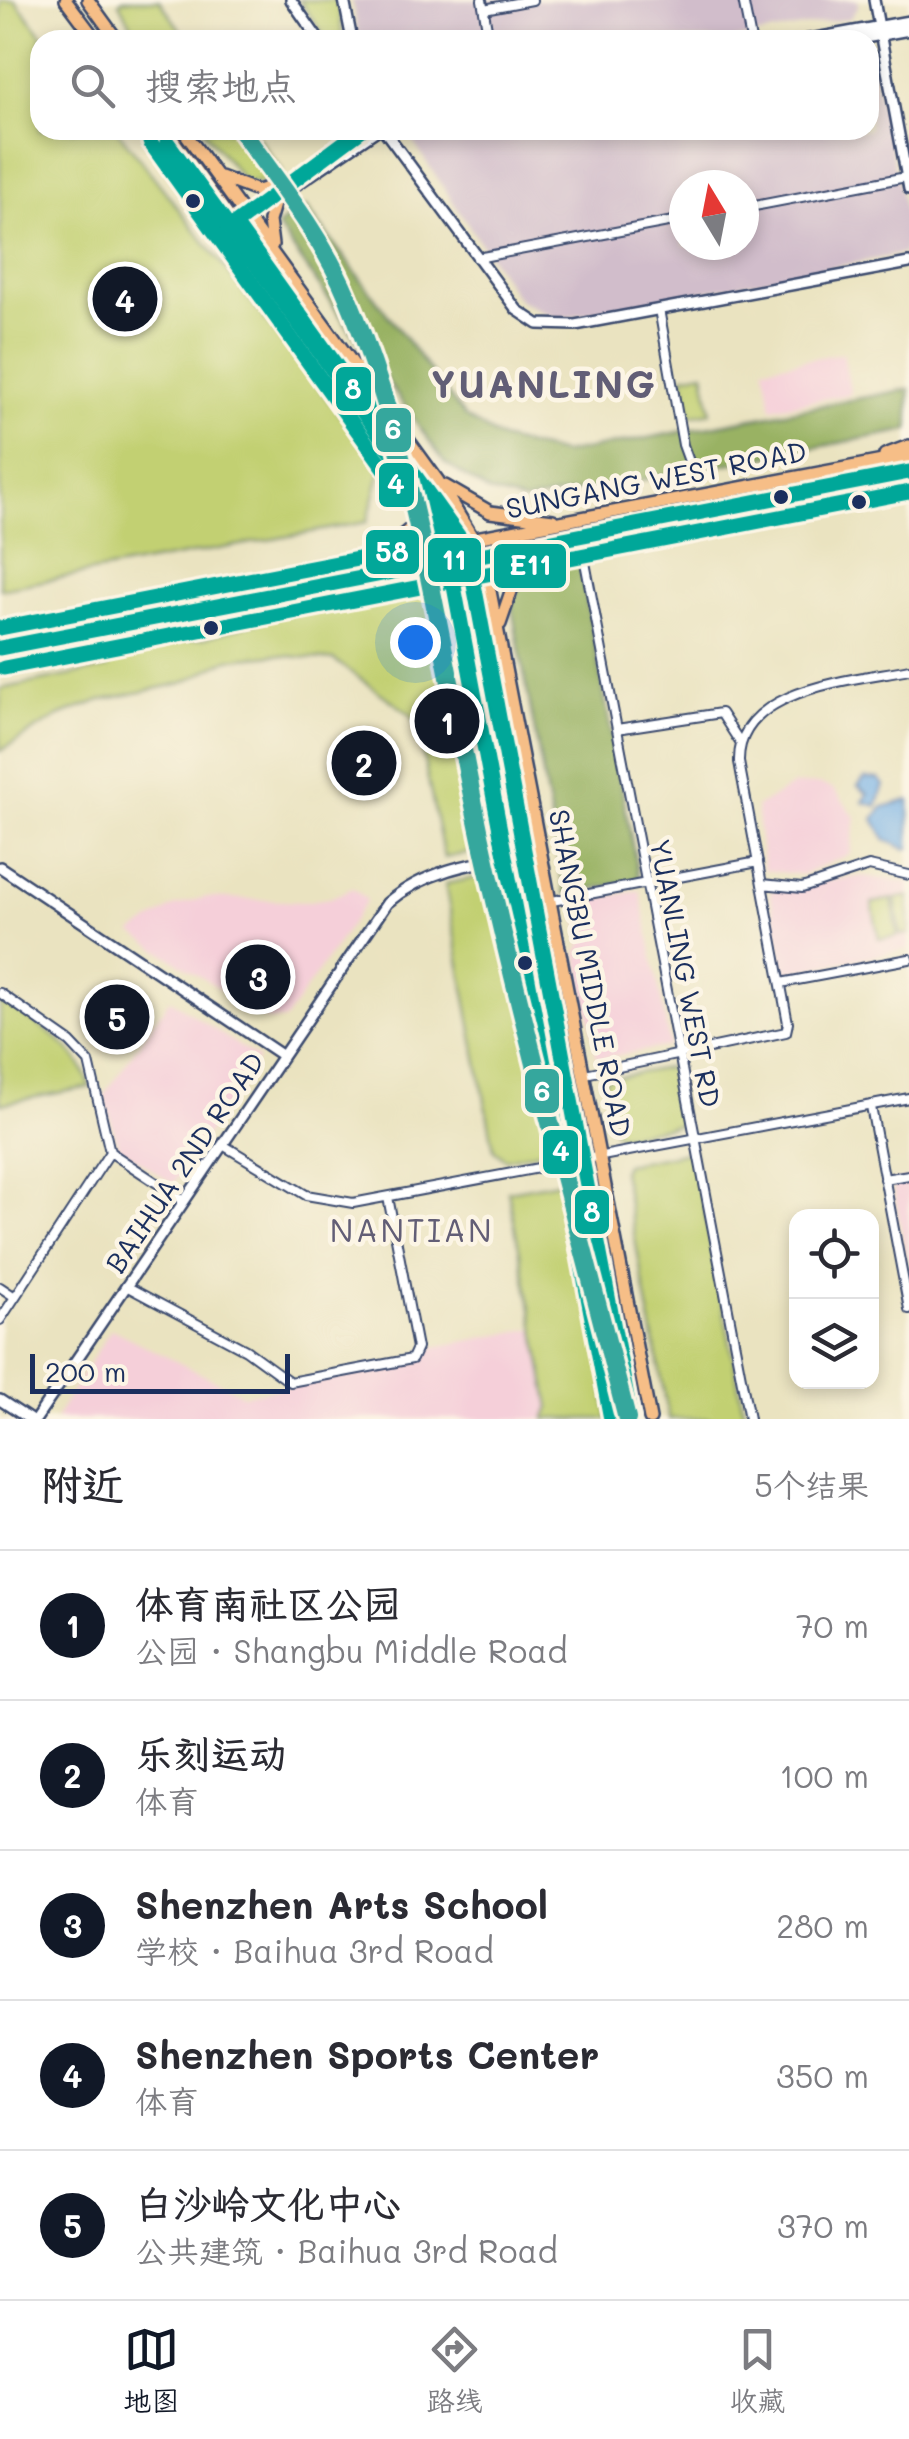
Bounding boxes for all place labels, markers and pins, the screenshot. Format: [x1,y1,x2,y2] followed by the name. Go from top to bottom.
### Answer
[183,191,203,211] unlabelled marker
[92,262,158,336] pin: 4
[771,487,791,507] unlabelled marker
[849,492,869,512] unlabelled marker
[201,618,221,638] unlabelled marker
[414,684,480,758] pin: 1
[332,726,396,800] pin: 2
[226,940,290,1014] pin: 3
[515,953,535,973] unlabelled marker
[84,980,150,1054] pin: 5

